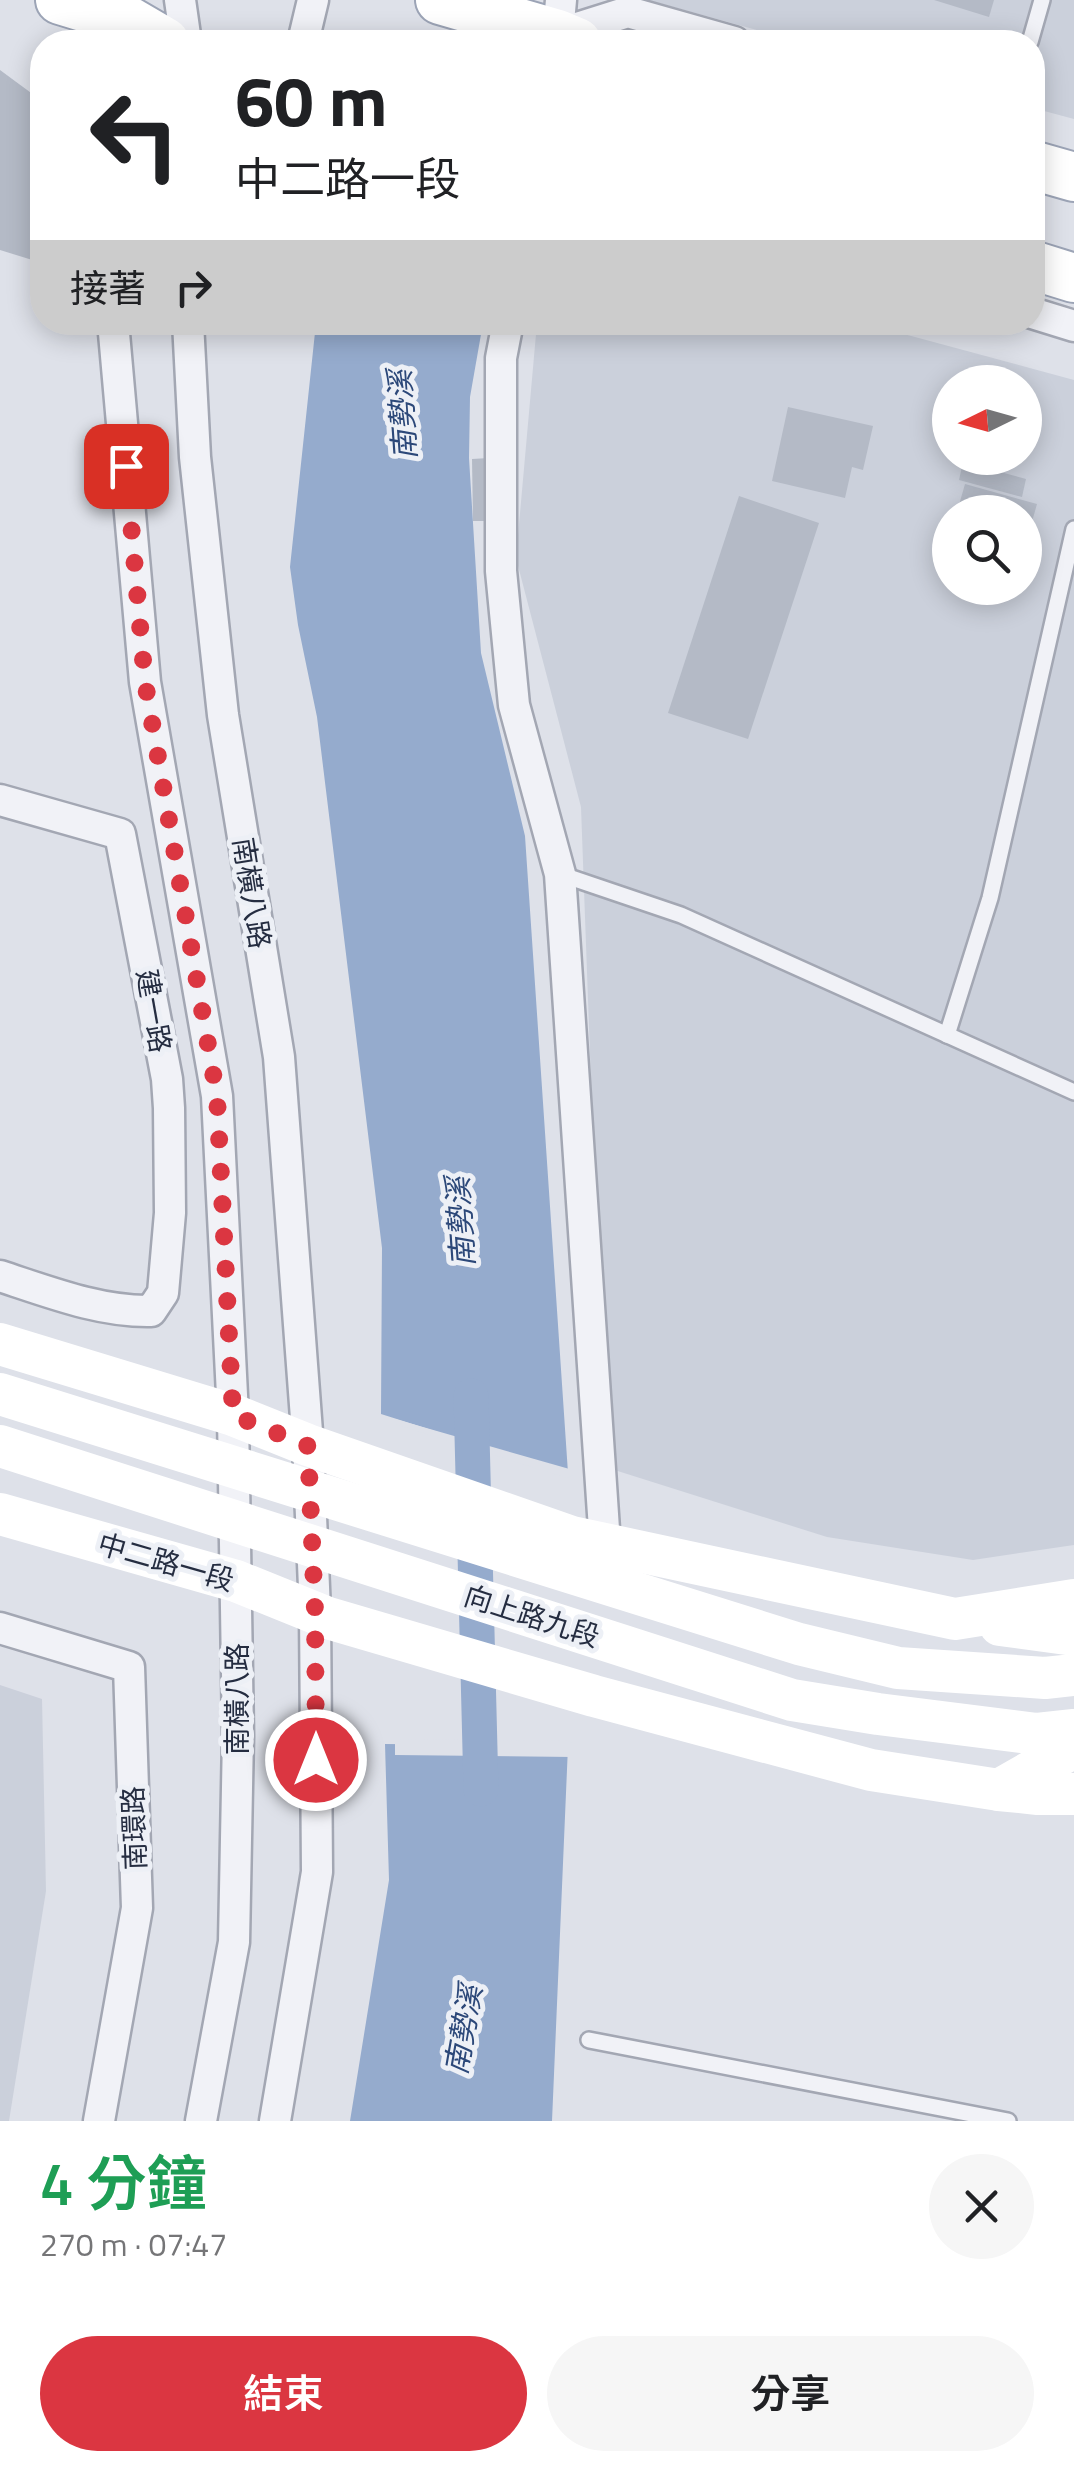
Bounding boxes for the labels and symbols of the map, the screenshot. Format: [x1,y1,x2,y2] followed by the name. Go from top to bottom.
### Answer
[376,365,428,462] water label: 南勢溪
[932,365,1042,475] north arrow
[84,424,169,509] pin
[222,834,282,952] street label: 南橫八路
[126,966,183,1056] street label: 建一路
[434,1172,486,1269] water label: 南勢溪
[93,1522,239,1601] street label: 中二路一段
[459,1573,605,1658] street label: 向上路九段
[215,1643,258,1755] street label: 南橫八路
[264,1708,368,1812] position arrow
[111,1785,156,1871] street label: 南環路
[433,1978,494,2078] water label: 南勢溪

